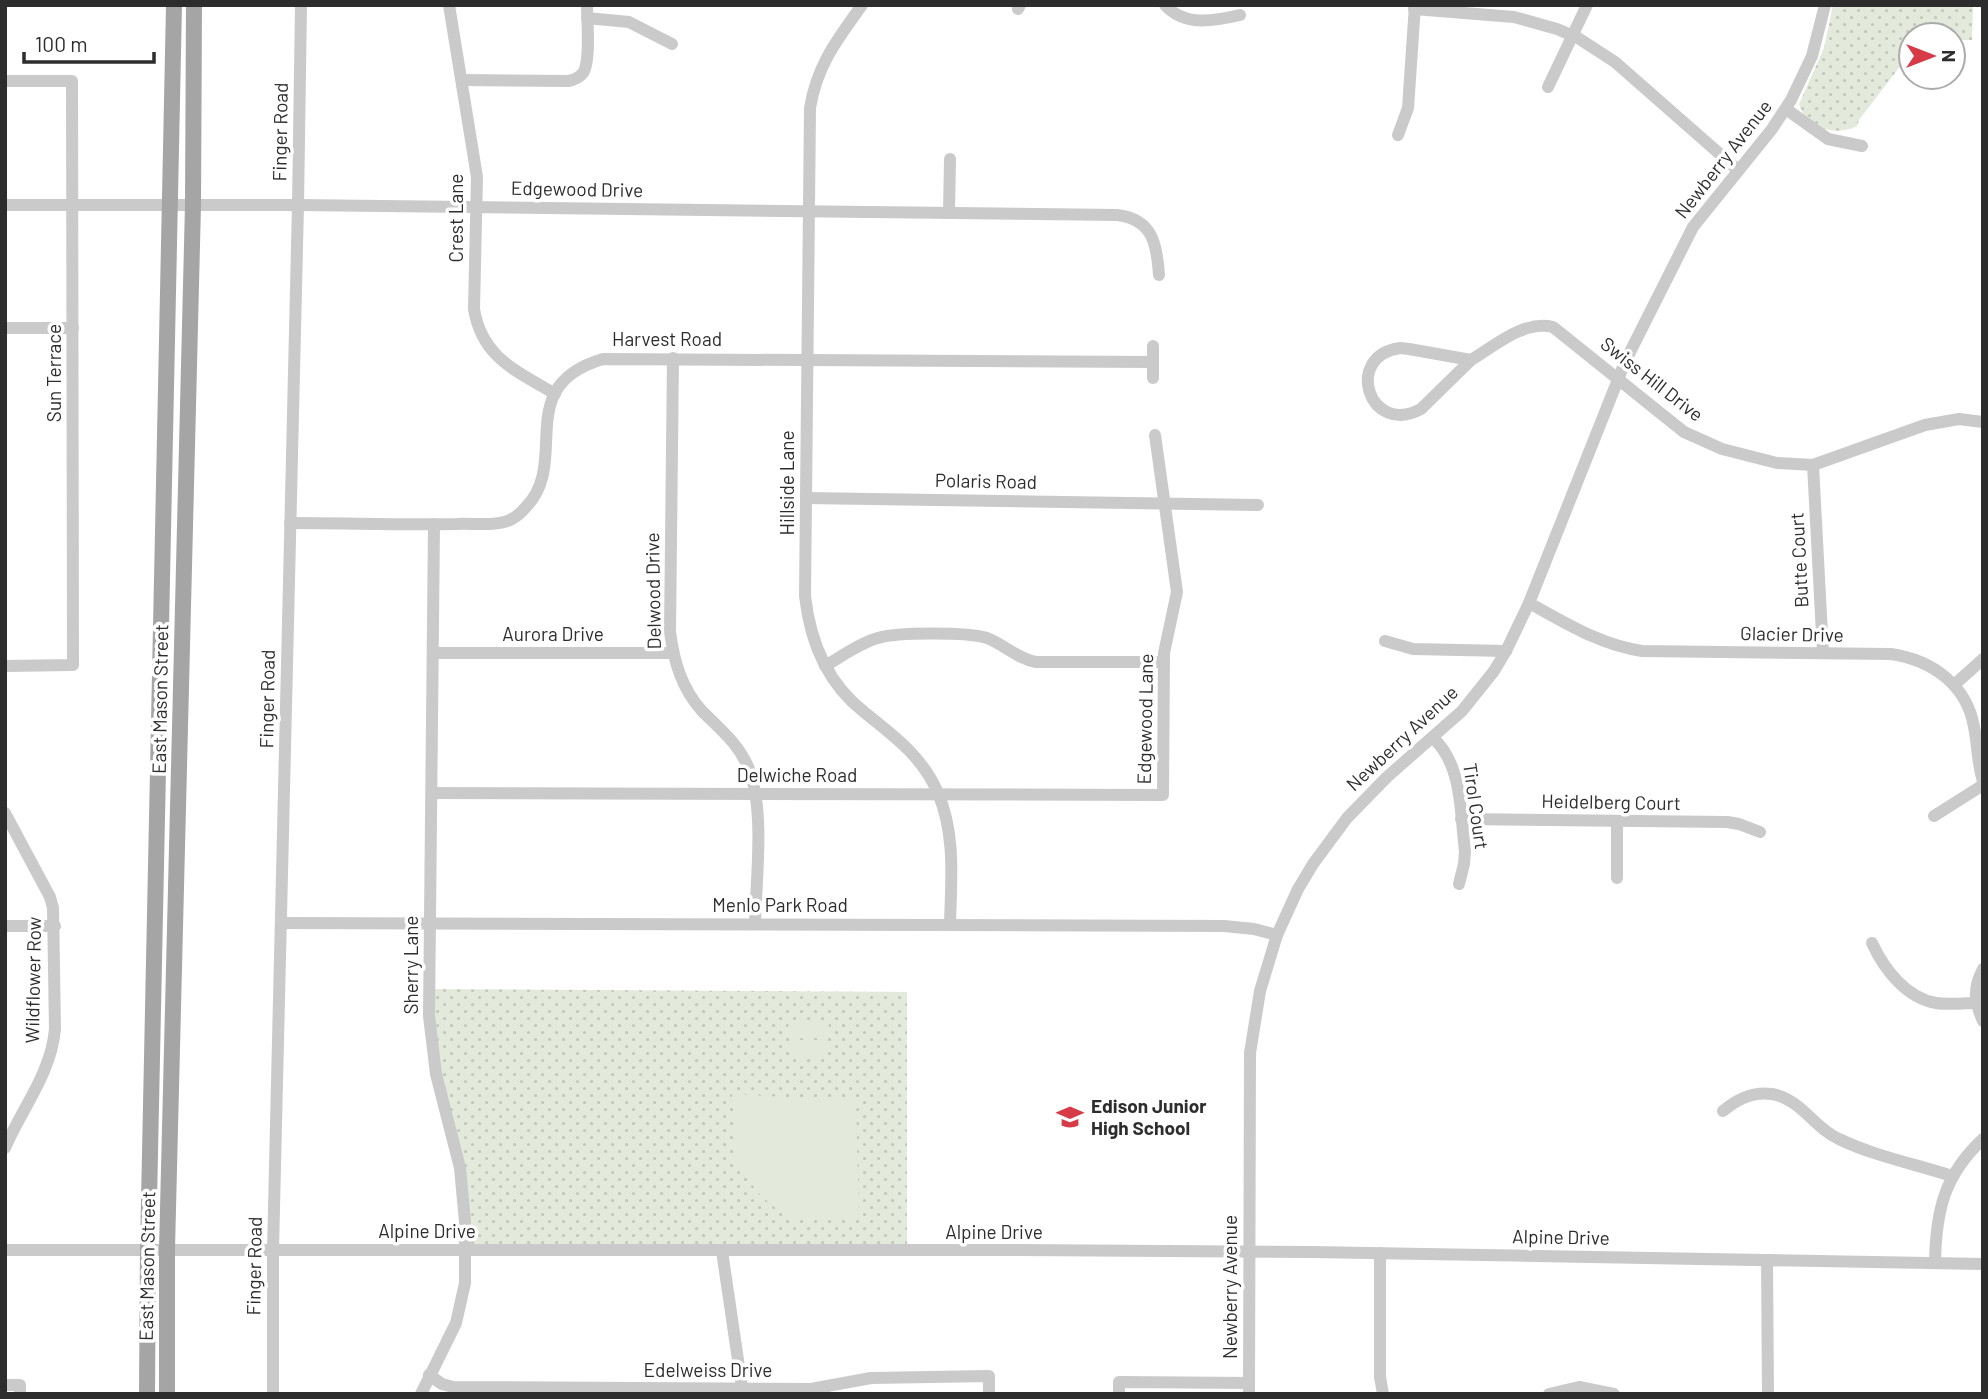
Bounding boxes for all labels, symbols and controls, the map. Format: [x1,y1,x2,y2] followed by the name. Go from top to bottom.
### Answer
[24,21,154,65] scale bar
[1897,21,1967,91] north arrow
[35,31,88,56] text: 100 m
[1938,50,1961,62] text: N
[267,82,292,182] street label: Finger Road
[1669,95,1776,223] street label: Newberry Avenue
[444,174,467,262] street label: Crest Lane
[511,176,643,201] street label: Edgewood Drive
[42,324,65,422] street label: Sun Terrace
[612,327,722,350] street label: Harvest Road
[1597,332,1708,426] street label: Swiss Hill Drive
[775,430,798,536] street label: Hillside Lane
[935,468,1037,493] street label: Polaris Road
[1785,512,1812,608] street label: Butte Court
[640,532,665,650] street label: Delwood Drive
[1740,621,1844,646] street label: Glacier Drive
[502,622,604,645] street label: Aurora Drive
[147,624,172,774] street label: East Mason Street
[254,649,279,749] street label: Finger Road
[1132,653,1157,785] street label: Edgewood Lane
[1341,680,1462,795] street label: Newberry Avenue
[1459,761,1494,851] street label: Tirol Court
[737,763,857,786] street label: Delwiche Road
[1541,789,1681,814] street label: Heidelberg Court
[712,893,848,916] street label: Menlo Park Road
[20,916,45,1044] street label: Wildflower Row
[399,916,422,1015] street label: Sherry Lane
[1091,1094,1207,1139] place label: Edison Junior High School
[1055,1102,1085,1132] school or university icon: Edison Junior High School
[134,1191,159,1341] street label: East Mason Street
[1218,1215,1241,1359] street label: Newberry Avenue
[241,1216,266,1316] street label: Finger Road
[378,1219,476,1242] street label: Alpine Drive
[945,1220,1043,1243] street label: Alpine Drive
[1512,1224,1610,1249] street label: Alpine Drive
[644,1358,772,1381] street label: Edelweiss Drive

